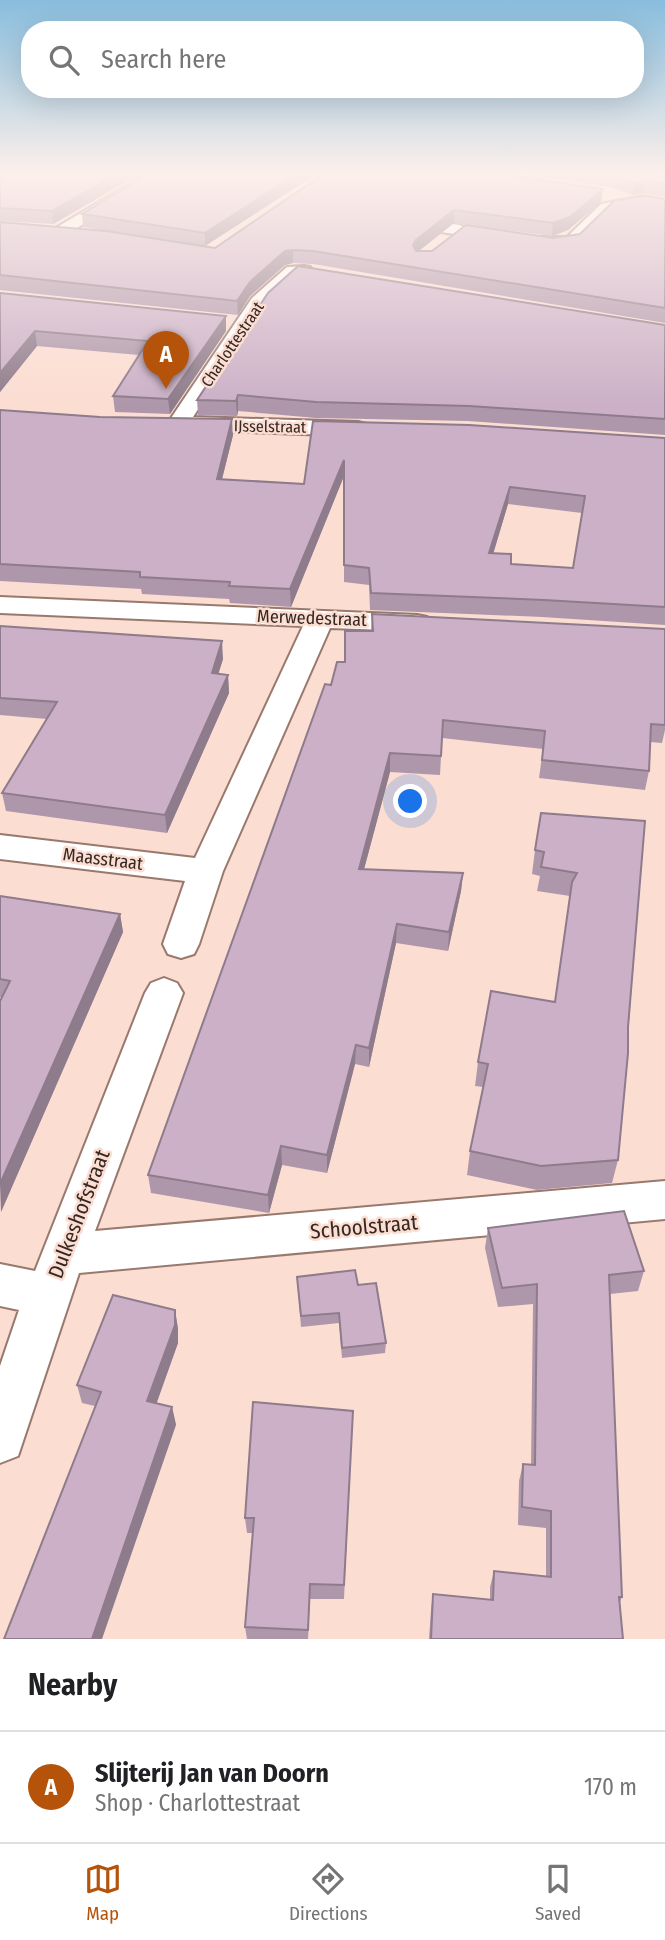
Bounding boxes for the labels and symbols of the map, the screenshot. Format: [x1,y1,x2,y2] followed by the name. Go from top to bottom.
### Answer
[197,298,268,390] street label: Charlottestraat
[143,331,189,389] pin: A
[234,416,307,437] street label: IJsselstraat
[257,605,367,631] street label: Merwedestraat
[393,784,427,818] your location
[62,843,144,875] street label: Maasstraat
[42,1146,116,1282] street label: Dulkeshofstraat
[309,1209,419,1245] street label: Schoolstraat

